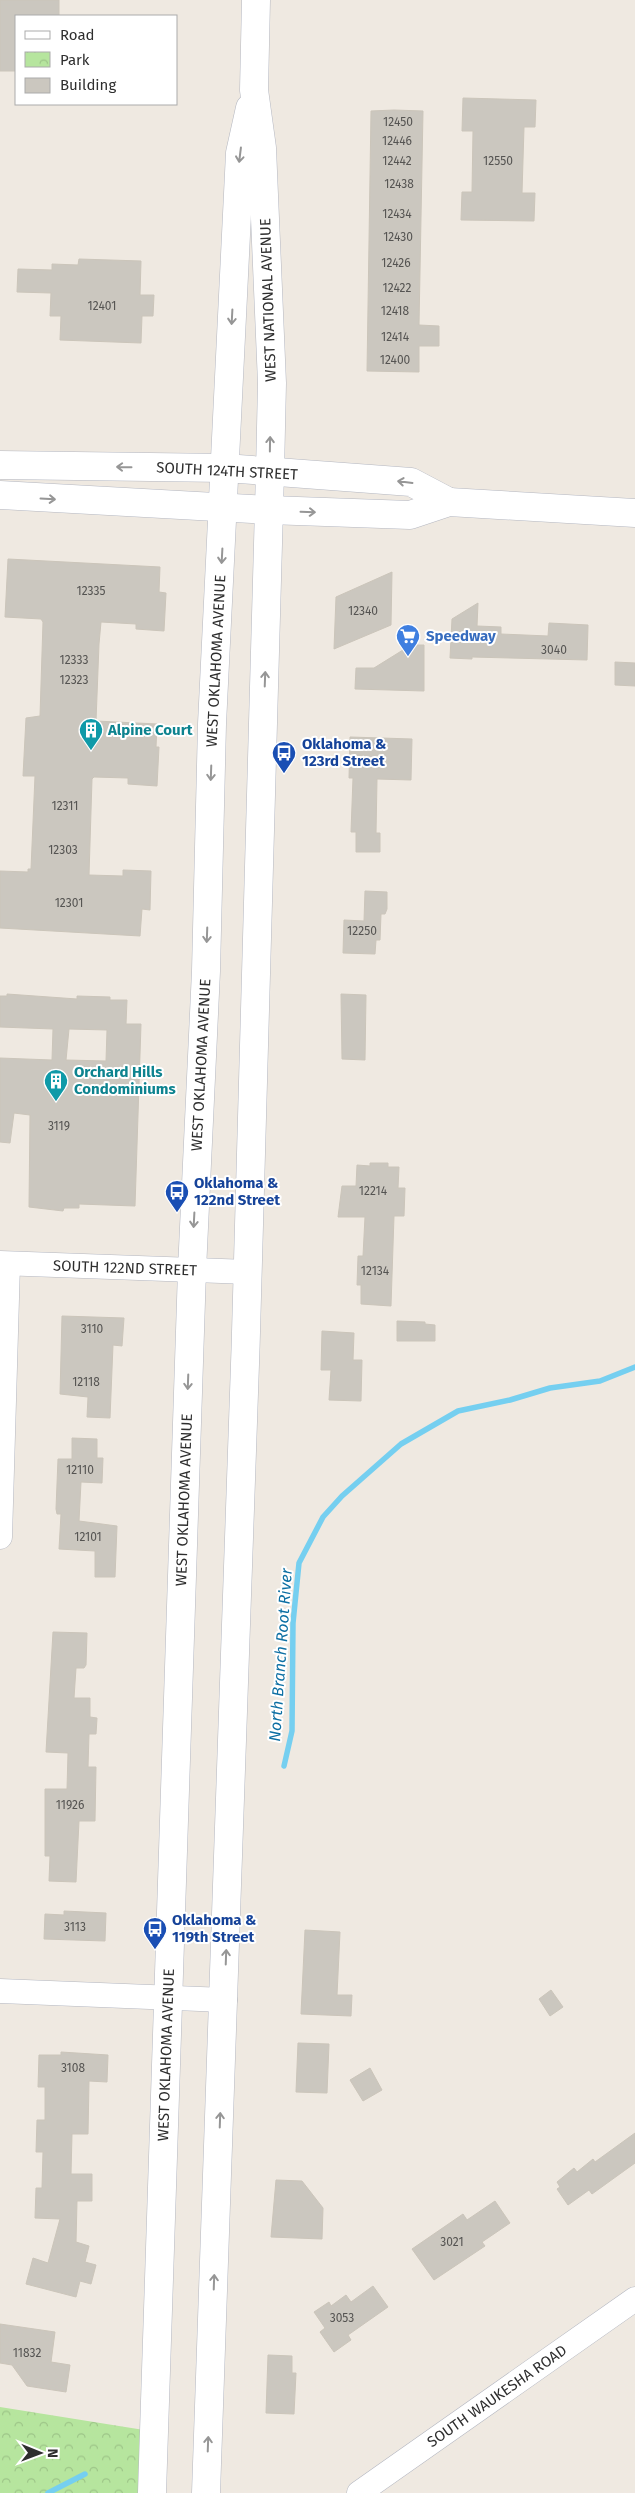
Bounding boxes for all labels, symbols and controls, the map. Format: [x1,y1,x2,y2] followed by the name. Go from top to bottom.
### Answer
[15,15,178,105] legend
[60,26,95,44] text: Road
[60,51,90,69] text: Park
[60,76,116,94] text: Building
[383,115,413,129] house number: 12450
[382,134,412,148] house number: 12446
[235,146,245,162] one-way arrow
[382,154,412,168] house number: 12442
[483,154,513,168] house number: 12550
[384,177,414,191] house number: 12438
[382,207,412,221] house number: 12434
[256,218,280,382] street label: WEST NATIONAL AVENUE
[383,230,413,244] house number: 12430
[381,256,411,270] house number: 12426
[383,281,411,295] house number: 12422
[88,299,116,313] house number: 12401
[381,304,410,318] house number: 12418
[228,309,237,325] one-way arrow
[381,330,410,344] house number: 12414
[380,353,411,367] house number: 12400
[266,436,275,452] one-way arrow
[156,458,298,484] street label: SOUTH 124TH STREET
[116,462,132,472] one-way arrow
[397,477,413,487] one-way arrow
[40,494,56,504] one-way arrow
[300,507,316,516] one-way arrow
[217,548,226,564] one-way arrow
[202,574,230,748] street label: WEST OKLAHOMA AVENUE
[76,584,106,598] house number: 12335
[348,604,378,618] house number: 12340
[395,623,421,657] supermarket icon: Speedway
[426,627,496,645] place label: Speedway
[541,643,567,657] house number: 3040
[59,653,89,667] house number: 12333
[260,671,269,687] one-way arrow
[60,673,88,687] house number: 12323
[78,717,104,751] building icon: Alpine Court
[107,721,193,739] place label: Alpine Court
[302,735,387,770] place label: Oklahoma & 123rd Street
[271,740,297,774] bus stop icon: Oklahoma & 123rd Street
[206,764,216,780] one-way arrow
[52,799,79,813] house number: 12311
[48,843,78,857] house number: 12303
[55,896,83,910] house number: 12301
[347,924,377,938] house number: 12250
[202,926,212,943] one-way arrow
[187,978,215,1152] street label: WEST OKLAHOMA AVENUE
[74,1063,176,1098] place label: Orchard Hills Condominiums
[43,1068,69,1102] building icon: Orchard Hills Condominiums
[48,1119,70,1133] house number: 3119
[194,1174,280,1209] place label: Oklahoma & 122nd Street
[164,1179,190,1213] bus stop icon: Oklahoma & 122nd Street
[359,1184,388,1198] house number: 12214
[189,1212,199,1228] one-way arrow
[53,1256,198,1280] street label: SOUTH 122ND STREET
[361,1264,390,1278] house number: 12134
[81,1322,104,1336] house number: 3110
[183,1374,193,1390] one-way arrow
[72,1375,100,1389] house number: 12118
[172,1413,196,1587] street label: WEST OKLAHOMA AVENUE
[66,1463,94,1477] house number: 12110
[74,1530,102,1544] house number: 12101
[265,1567,296,1742] water label: North Branch Root River
[56,1798,84,1812] house number: 11926
[172,1911,257,1946] place label: Oklahoma & 119th Street
[142,1916,168,1950] bus stop icon: Oklahoma & 119th Street
[64,1920,86,1934] house number: 3113
[222,1949,231,1965] one-way arrow
[154,1968,178,2142] street label: WEST OKLAHOMA AVENUE
[61,2061,85,2075] house number: 3108
[216,2112,225,2128] one-way arrow
[440,2235,464,2249] house number: 3021
[209,2274,219,2290] one-way arrow
[330,2311,354,2325] house number: 3053
[424,2341,570,2451] street label: SOUTH WAUKESHA ROAD
[13,2346,41,2360] house number: 11832
[15,2428,65,2478] north arrow
[203,2437,212,2453] one-way arrow
[44,2448,61,2458] text: N

